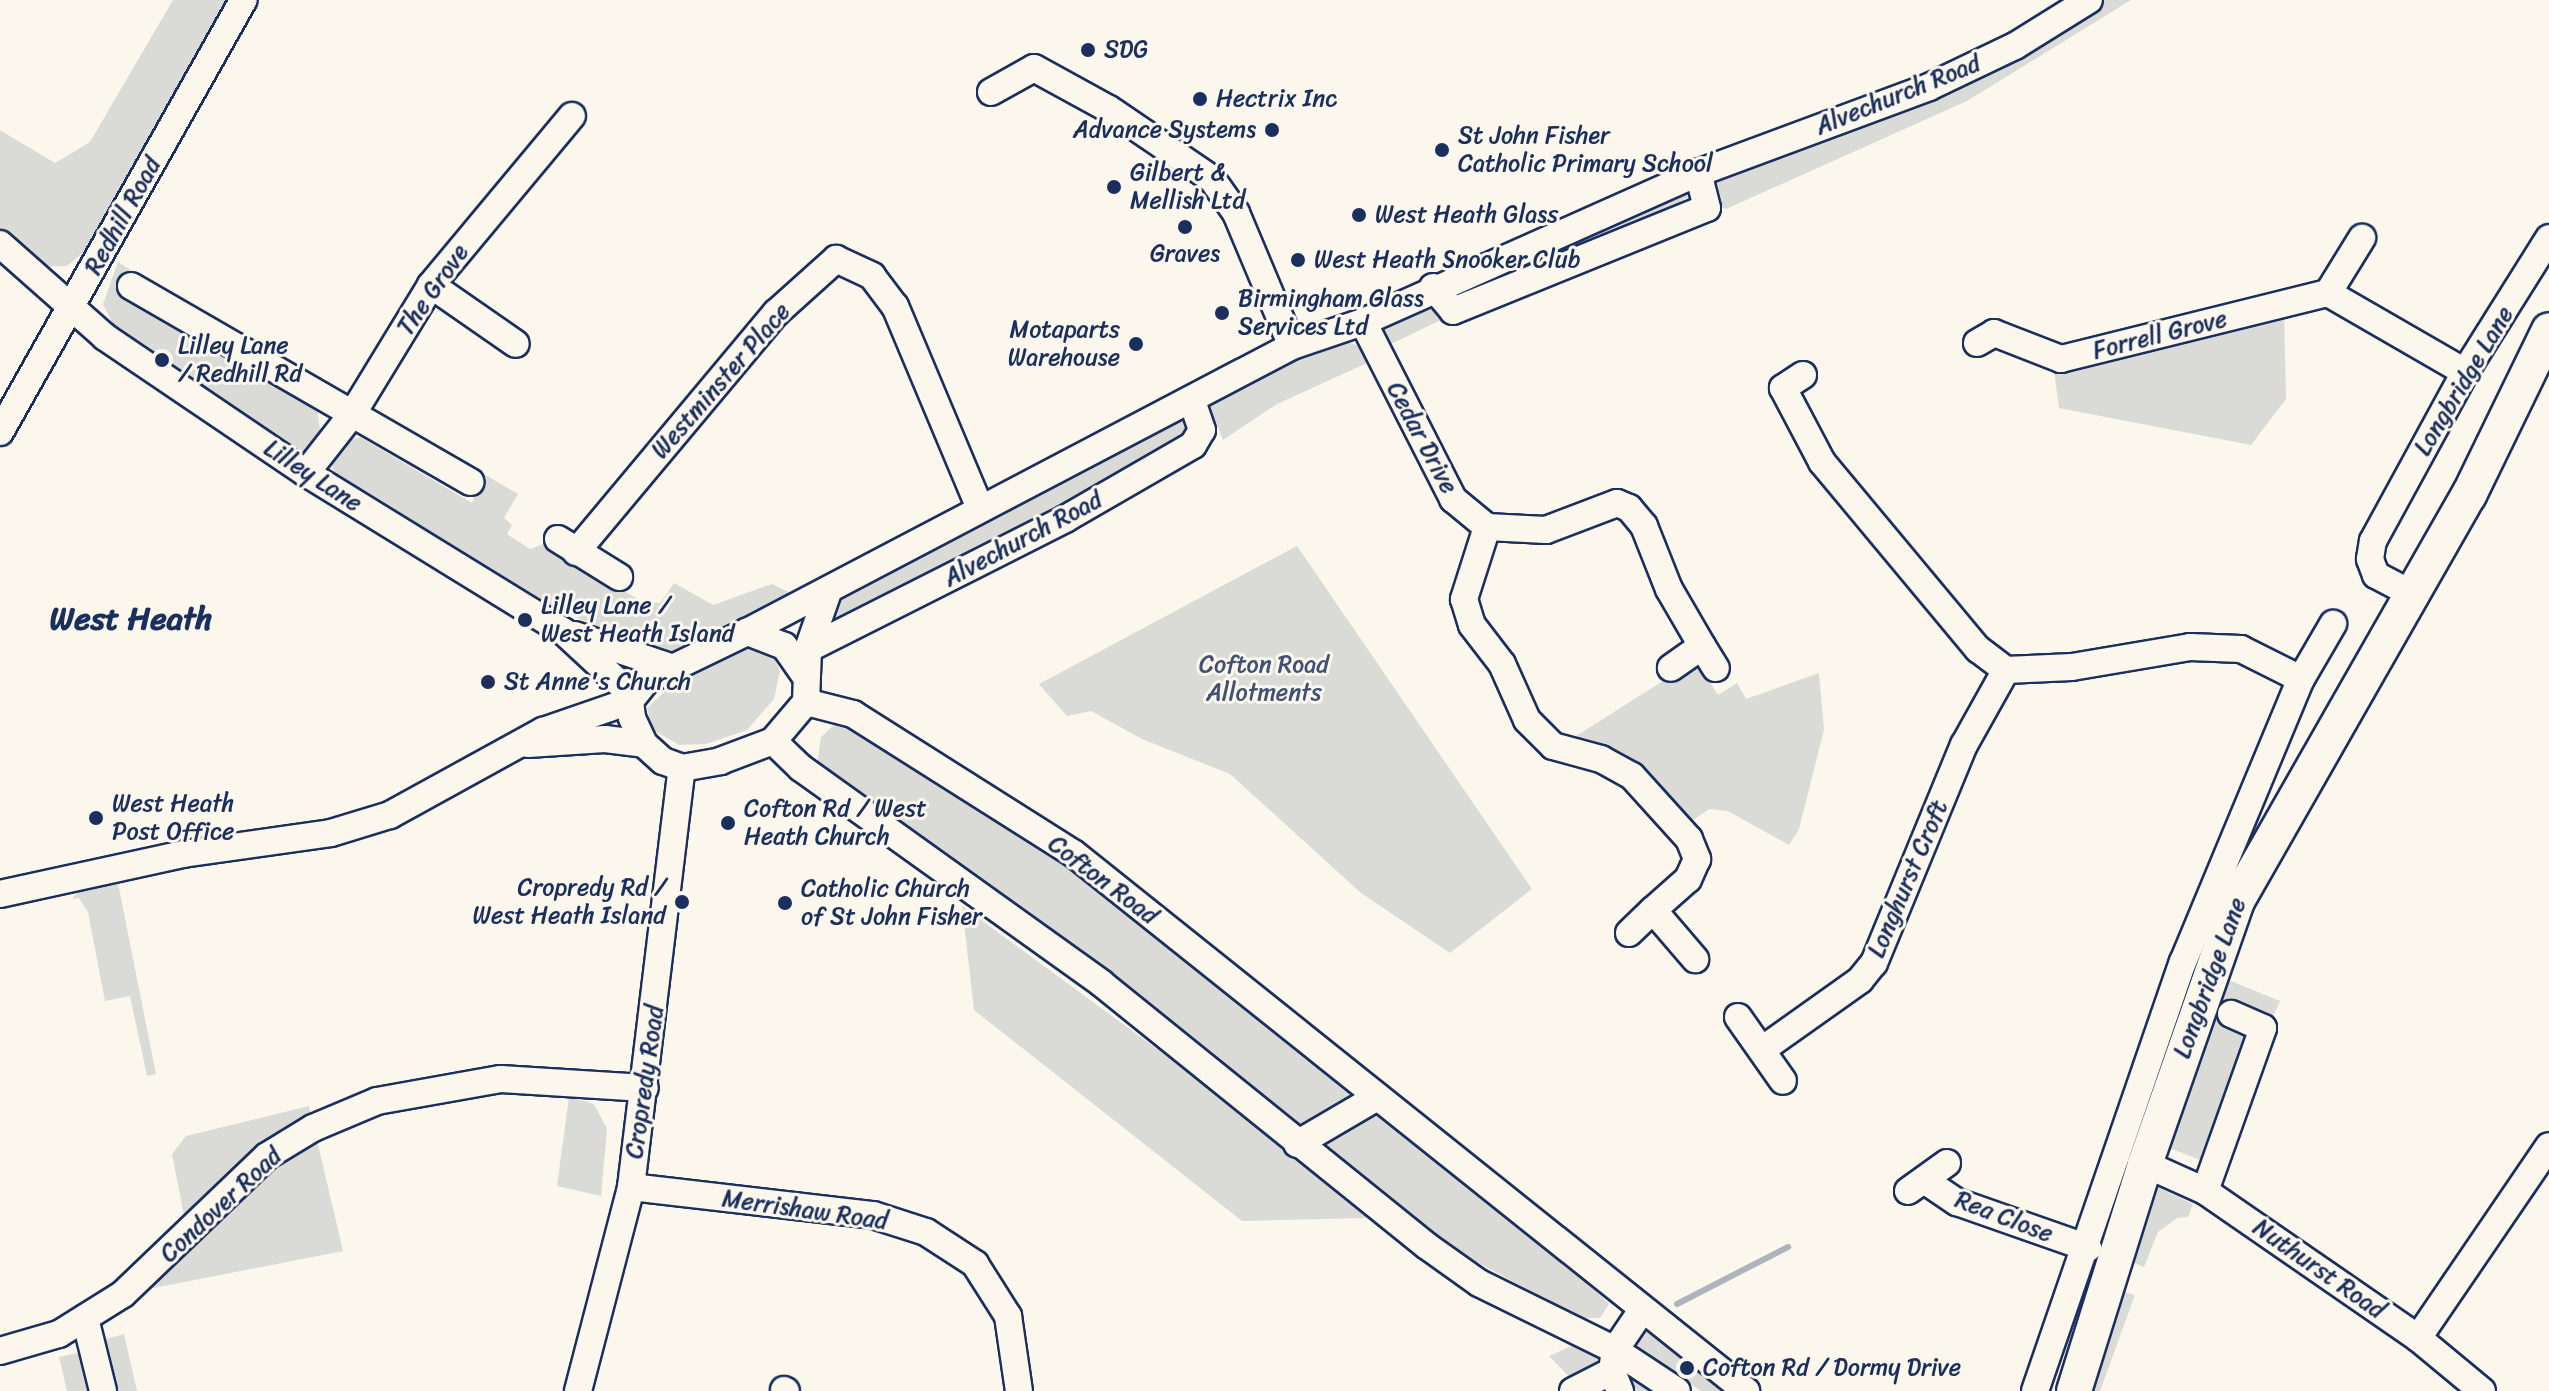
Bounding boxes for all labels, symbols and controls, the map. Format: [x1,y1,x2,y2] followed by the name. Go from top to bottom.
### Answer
[1104,36,1148,64] place label: SDG
[1079,41,1097,59] marker: SDG
[1811,49,1985,141] street label: Alvechurch Road
[1216,85,1337,113] place label: Hectrix Inc
[1191,90,1209,108] marker: Hectrix Inc
[1071,116,1256,144] place label: Advance Systems
[1263,121,1281,139] marker: Advance Systems
[1458,122,1713,178] place label: St John Fisher Catholic Primary School
[1433,141,1451,159] marker: St John Fisher Catholic Primary School
[79,152,167,280] street label: Redhill Road
[1130,159,1245,215] place label: Gilbert & Mellish Ltd
[1105,178,1123,196] marker: Gilbert & Mellish Ltd
[1375,201,1559,229] place label: West Heath Glass
[1350,206,1368,224] marker: West Heath Glass
[1176,218,1194,236] marker: Graves
[391,239,475,341] street label: The Grove
[1150,240,1220,268] place label: Graves
[1314,246,1584,274] place label: West Heath Snooker Club
[1289,251,1307,269] marker: West Heath Snooker Club
[1238,285,1424,341] place label: Birmingham Glass Services Ltd
[646,297,796,465] street label: Westminster Place
[2408,301,2520,461] street label: Longbridge Lane
[1213,304,1231,322] marker: Birmingham Glass Services Ltd
[2090,304,2230,366] street label: Forrell Grove
[1008,316,1120,372] place label: Motaparts Warehouse
[178,332,302,388] place label: Lilley Lane / Redhill Rd
[1127,335,1145,353] marker: Motaparts Warehouse
[153,351,171,369] marker: Lilley Lane / Redhill Rd
[1381,377,1463,499] street label: Cedar Drive
[259,434,367,518] street label: Lilley Lane
[939,485,1107,593] street label: Alvechurch Road
[541,592,735,648] place label: Lilley Lane / West Heath Island
[49,600,213,638] district label: West Heath
[516,611,534,629] marker: Lilley Lane / West Heath Island
[1199,651,1329,707] park label: Cofton Road Allotments
[504,668,690,696] place label: St Anne's Church
[479,673,497,691] marker: St Anne's Church
[112,790,235,846] place label: West Heath Post Office
[744,795,927,851] place label: Cofton Rd / West Heath Church
[1862,796,1954,962] street label: Longhurst Croft
[87,809,105,827] marker: West Heath Post Office
[719,814,737,832] marker: Cofton Rd / West Heath Church
[1042,829,1164,931] street label: Cofton Road
[472,874,666,930] place label: Cropredy Rd / West Heath Island
[801,875,983,931] place label: Catholic Church of St John Fisher
[673,893,691,911] marker: Cropredy Rd / West Heath Island
[776,894,794,912] marker: Catholic Church of St John Fisher
[2168,894,2252,1062] street label: Longbridge Lane
[620,1003,670,1161] street label: Cropredy Road
[154,1142,288,1268] street label: Condover Road
[720,1184,890,1236] street label: Merrishaw Road
[1951,1185,2057,1249] street label: Rea Close
[2247,1213,2391,1325] street label: Nuthurst Road
[1703,1354,1961,1382] place label: Cofton Rd / Dormy Drive
[1678,1359,1696,1377] marker: Cofton Rd / Dormy Drive

